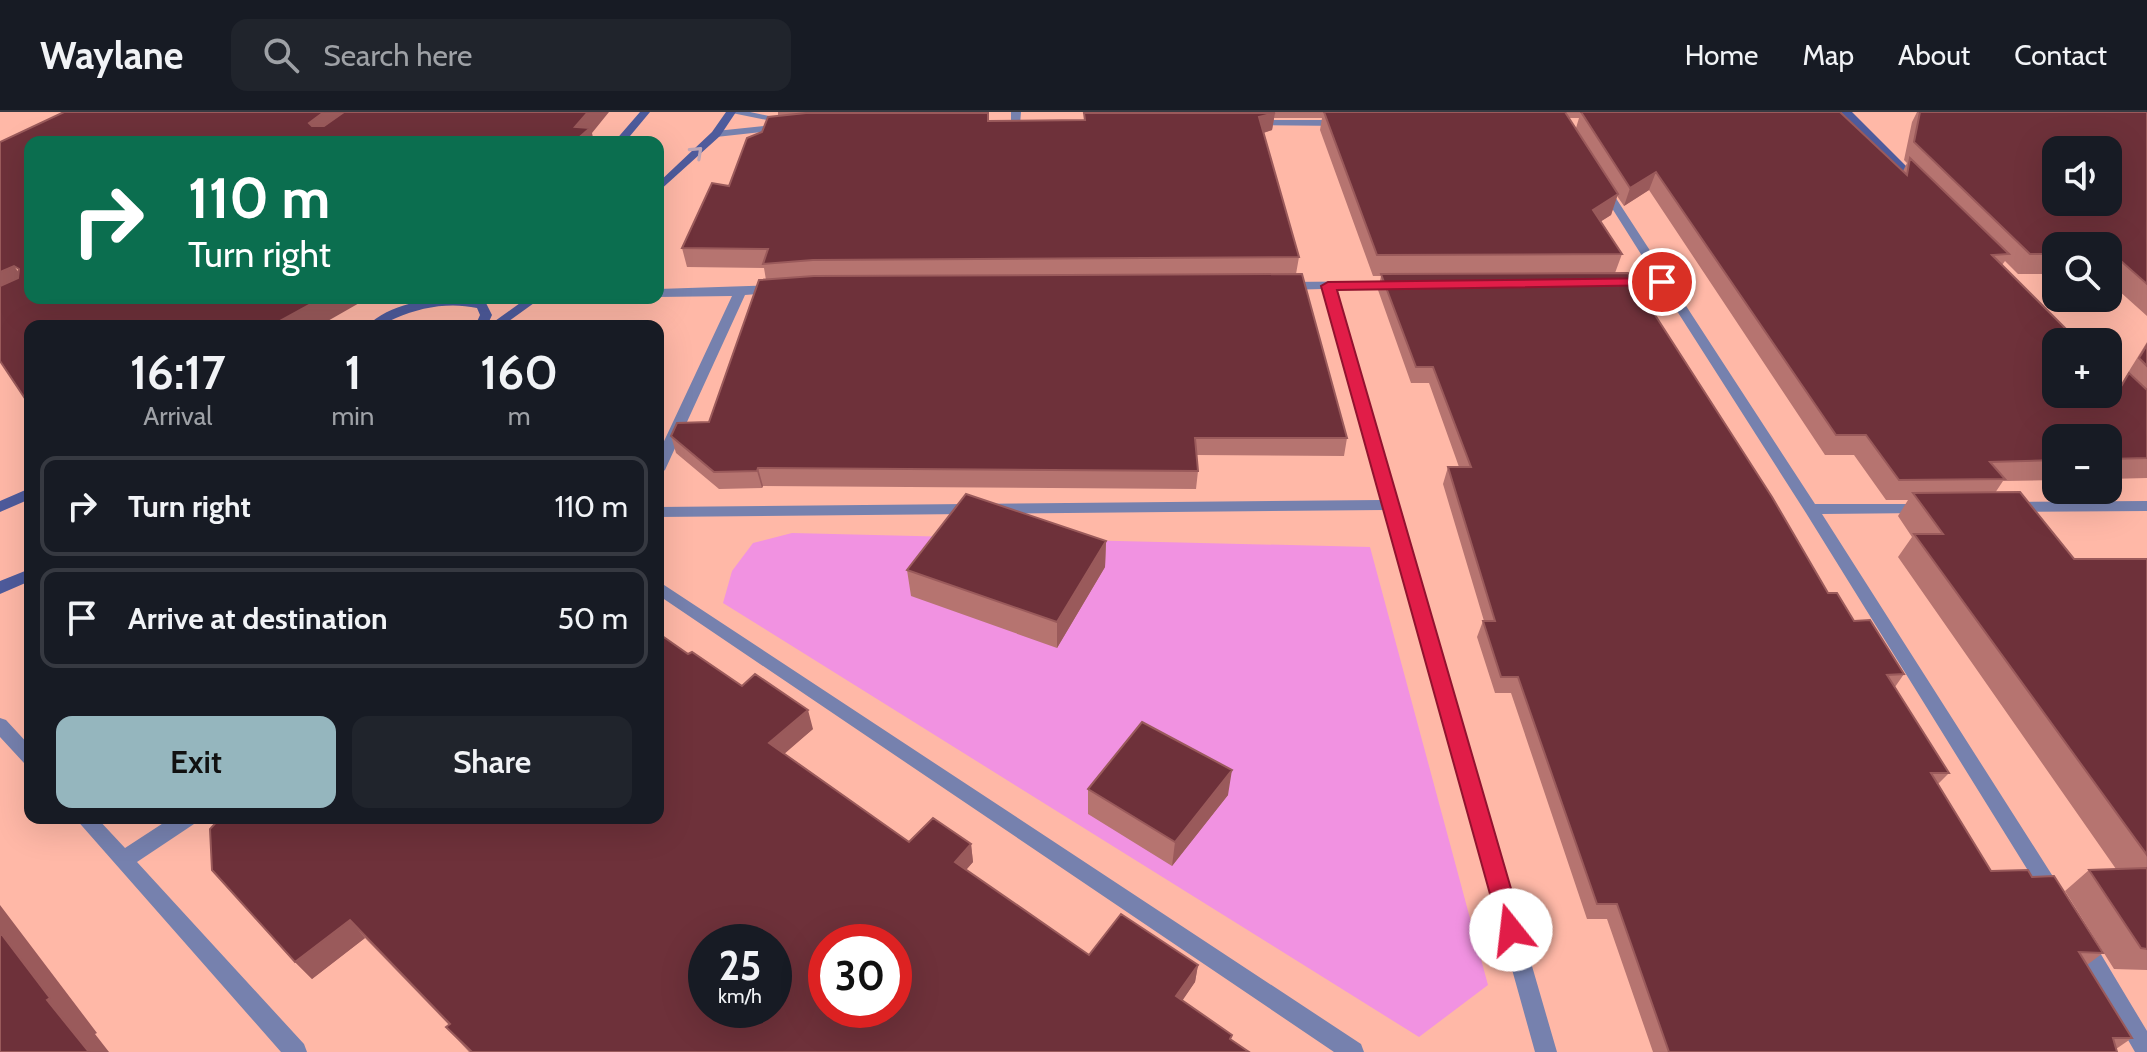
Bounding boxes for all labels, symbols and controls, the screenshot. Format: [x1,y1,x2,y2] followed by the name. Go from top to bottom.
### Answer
[231,19,791,91] search box
[40,32,183,79] text: Waylane
[259,33,303,77] icon: search
[323,37,472,74] text: Search here
[1685,38,1758,72] text: Home
[1802,38,1854,72] text: Map
[1898,38,1970,72] text: About
[2014,38,2107,72] text: Contact
[2042,136,2122,504] map controls
[2042,136,2122,216] button: sound
[688,147,702,162] one-way arrow
[188,164,330,232] text: 110 m
[56,168,160,272] icon: right
[188,232,331,276] text: Turn right
[2042,232,2122,312] button: search
[1628,248,1696,316] pin
[1640,260,1684,304] icon: arrive
[2042,328,2122,408] button: +
[130,343,226,401] text: 16:17
[344,343,361,401] text: 1
[480,343,558,401] text: 160
[143,400,212,432] text: Arrival
[332,400,374,432] text: min
[508,400,531,432] text: m
[2042,424,2122,504] button: −
[60,484,104,528] icon: right
[128,488,251,525] text: Turn right
[554,488,628,525] text: 110 m
[60,596,104,640] icon: arrive
[128,600,388,637] text: Arrive at destination
[558,600,628,637] text: 50 m
[56,716,336,808] button: Exit
[352,716,632,808] button: Share
[1469,888,1553,972] position arrow
[808,924,912,1028] speed limit sign: 30
[719,941,761,990] text: 25
[718,984,762,1008] text: km/h

